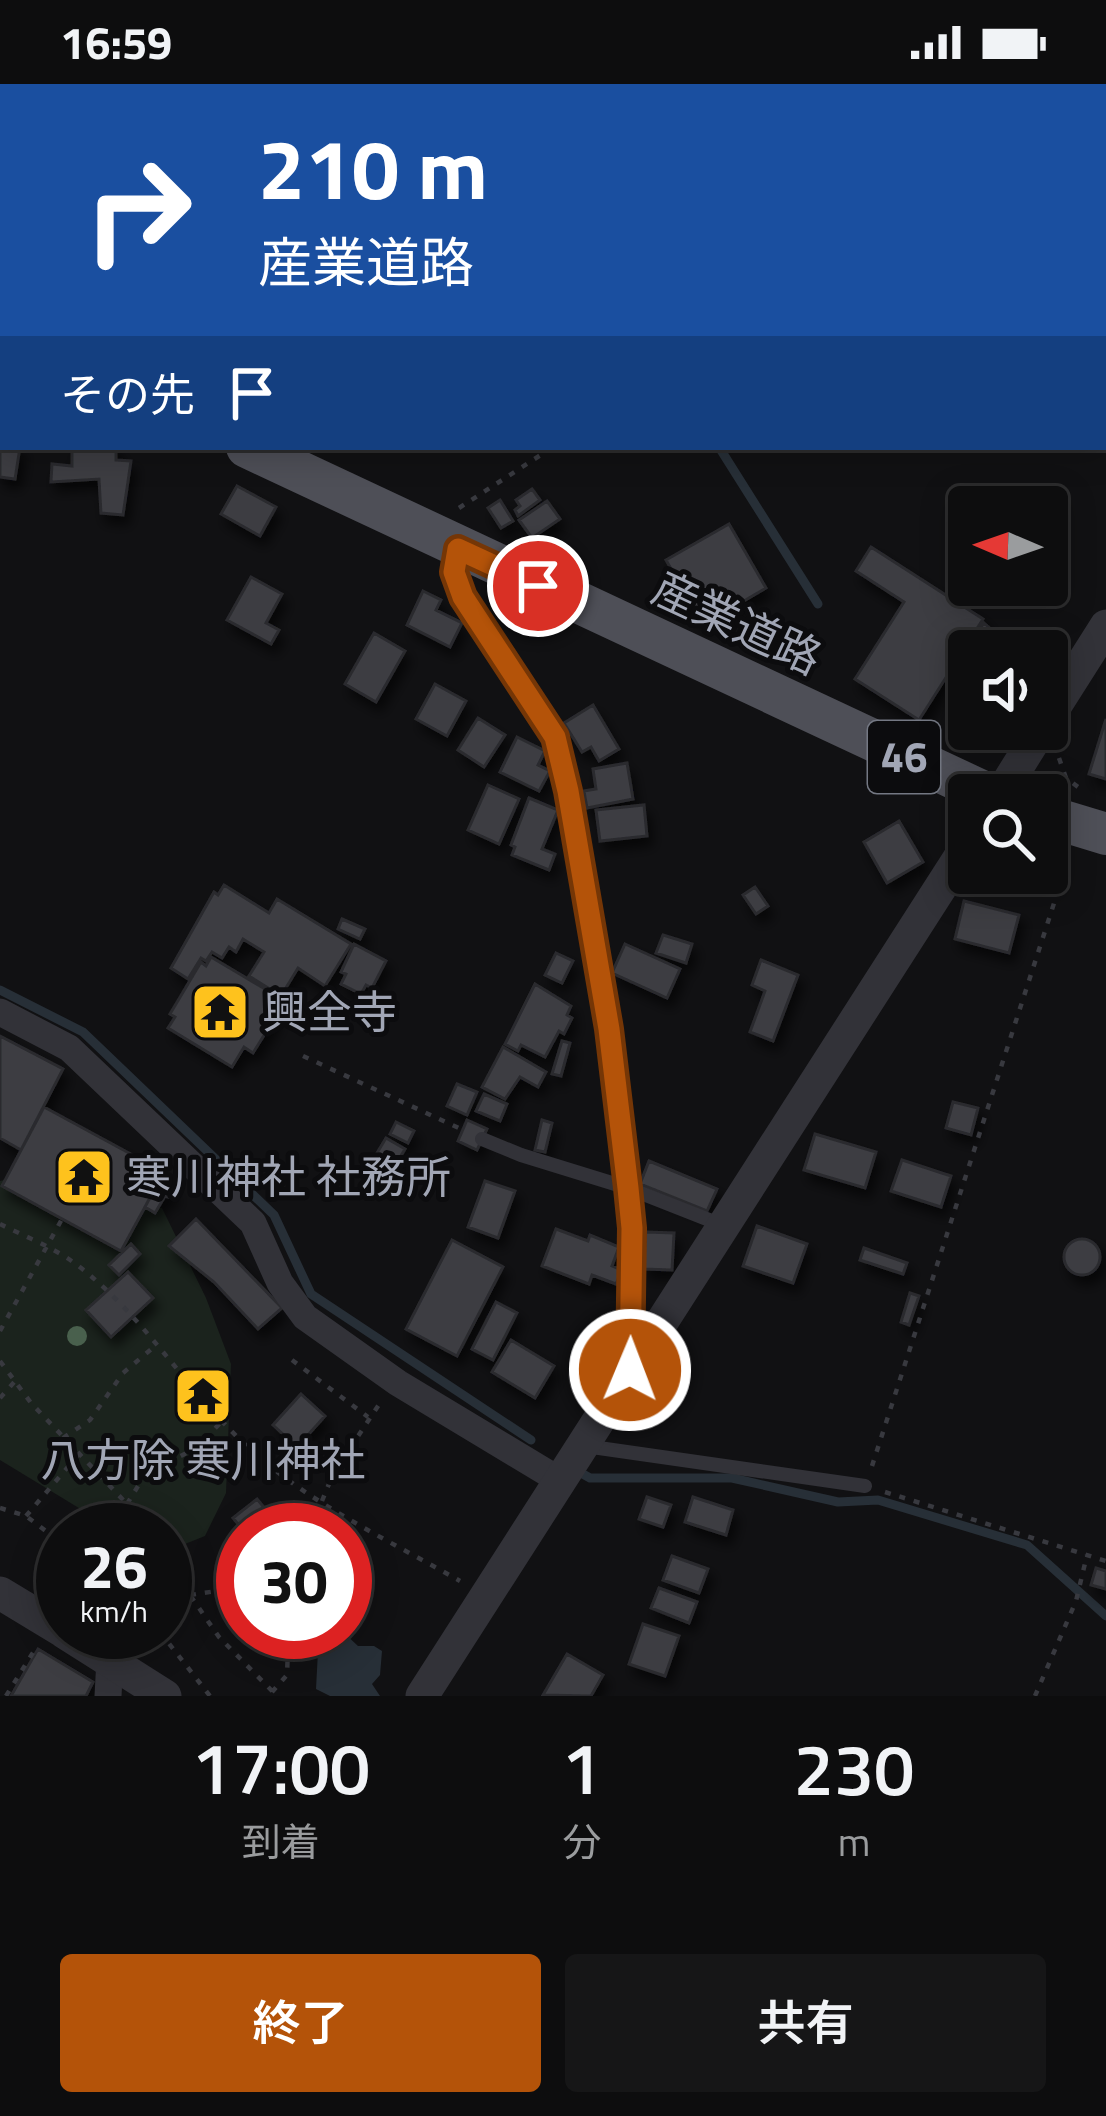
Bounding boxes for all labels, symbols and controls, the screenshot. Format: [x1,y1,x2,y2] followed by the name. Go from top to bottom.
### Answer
[60,8,172,76] text: 16:59
[258,104,488,232] text: 210 m
[60,132,216,288] icon: right
[258,221,474,303] text: 産業道路
[60,360,195,428] text: その先
[219,360,285,426] icon: arrive
[948,486,1068,606] north arrow
[948,486,1068,894] map controls
[487,535,589,637] pin
[505,553,571,619] icon: arrive
[641,553,833,691] street label: 産業道路
[948,630,1068,750] button: sound
[868,721,940,793] road number: 46
[948,774,1068,894] button: search
[262,977,397,1045] place label: 興全寺
[189,981,251,1043] temple icon: 興全寺
[126,1142,451,1210] place label: 寒川神社 社務所
[53,1146,115,1208] temple icon: 寒川神社 社務所
[567,1307,693,1433] position arrow
[172,1365,234,1427] temple icon: 八方除 寒川神社
[41,1425,365,1493] place label: 八方除 寒川神社
[216,1503,372,1659] speed limit sign: 30
[80,1520,148,1611] text: 26
[80,1588,148,1634] text: km/h
[192,1712,370,1822] text: 17:00
[562,1712,602,1822] text: 1
[793,1713,914,1823] text: 230
[242,1812,320,1871] text: 到着
[562,1812,601,1871] text: 分
[838,1812,870,1871] text: m
[60,1954,541,2092] button: 終了
[565,1954,1046,2092] button: 共有

